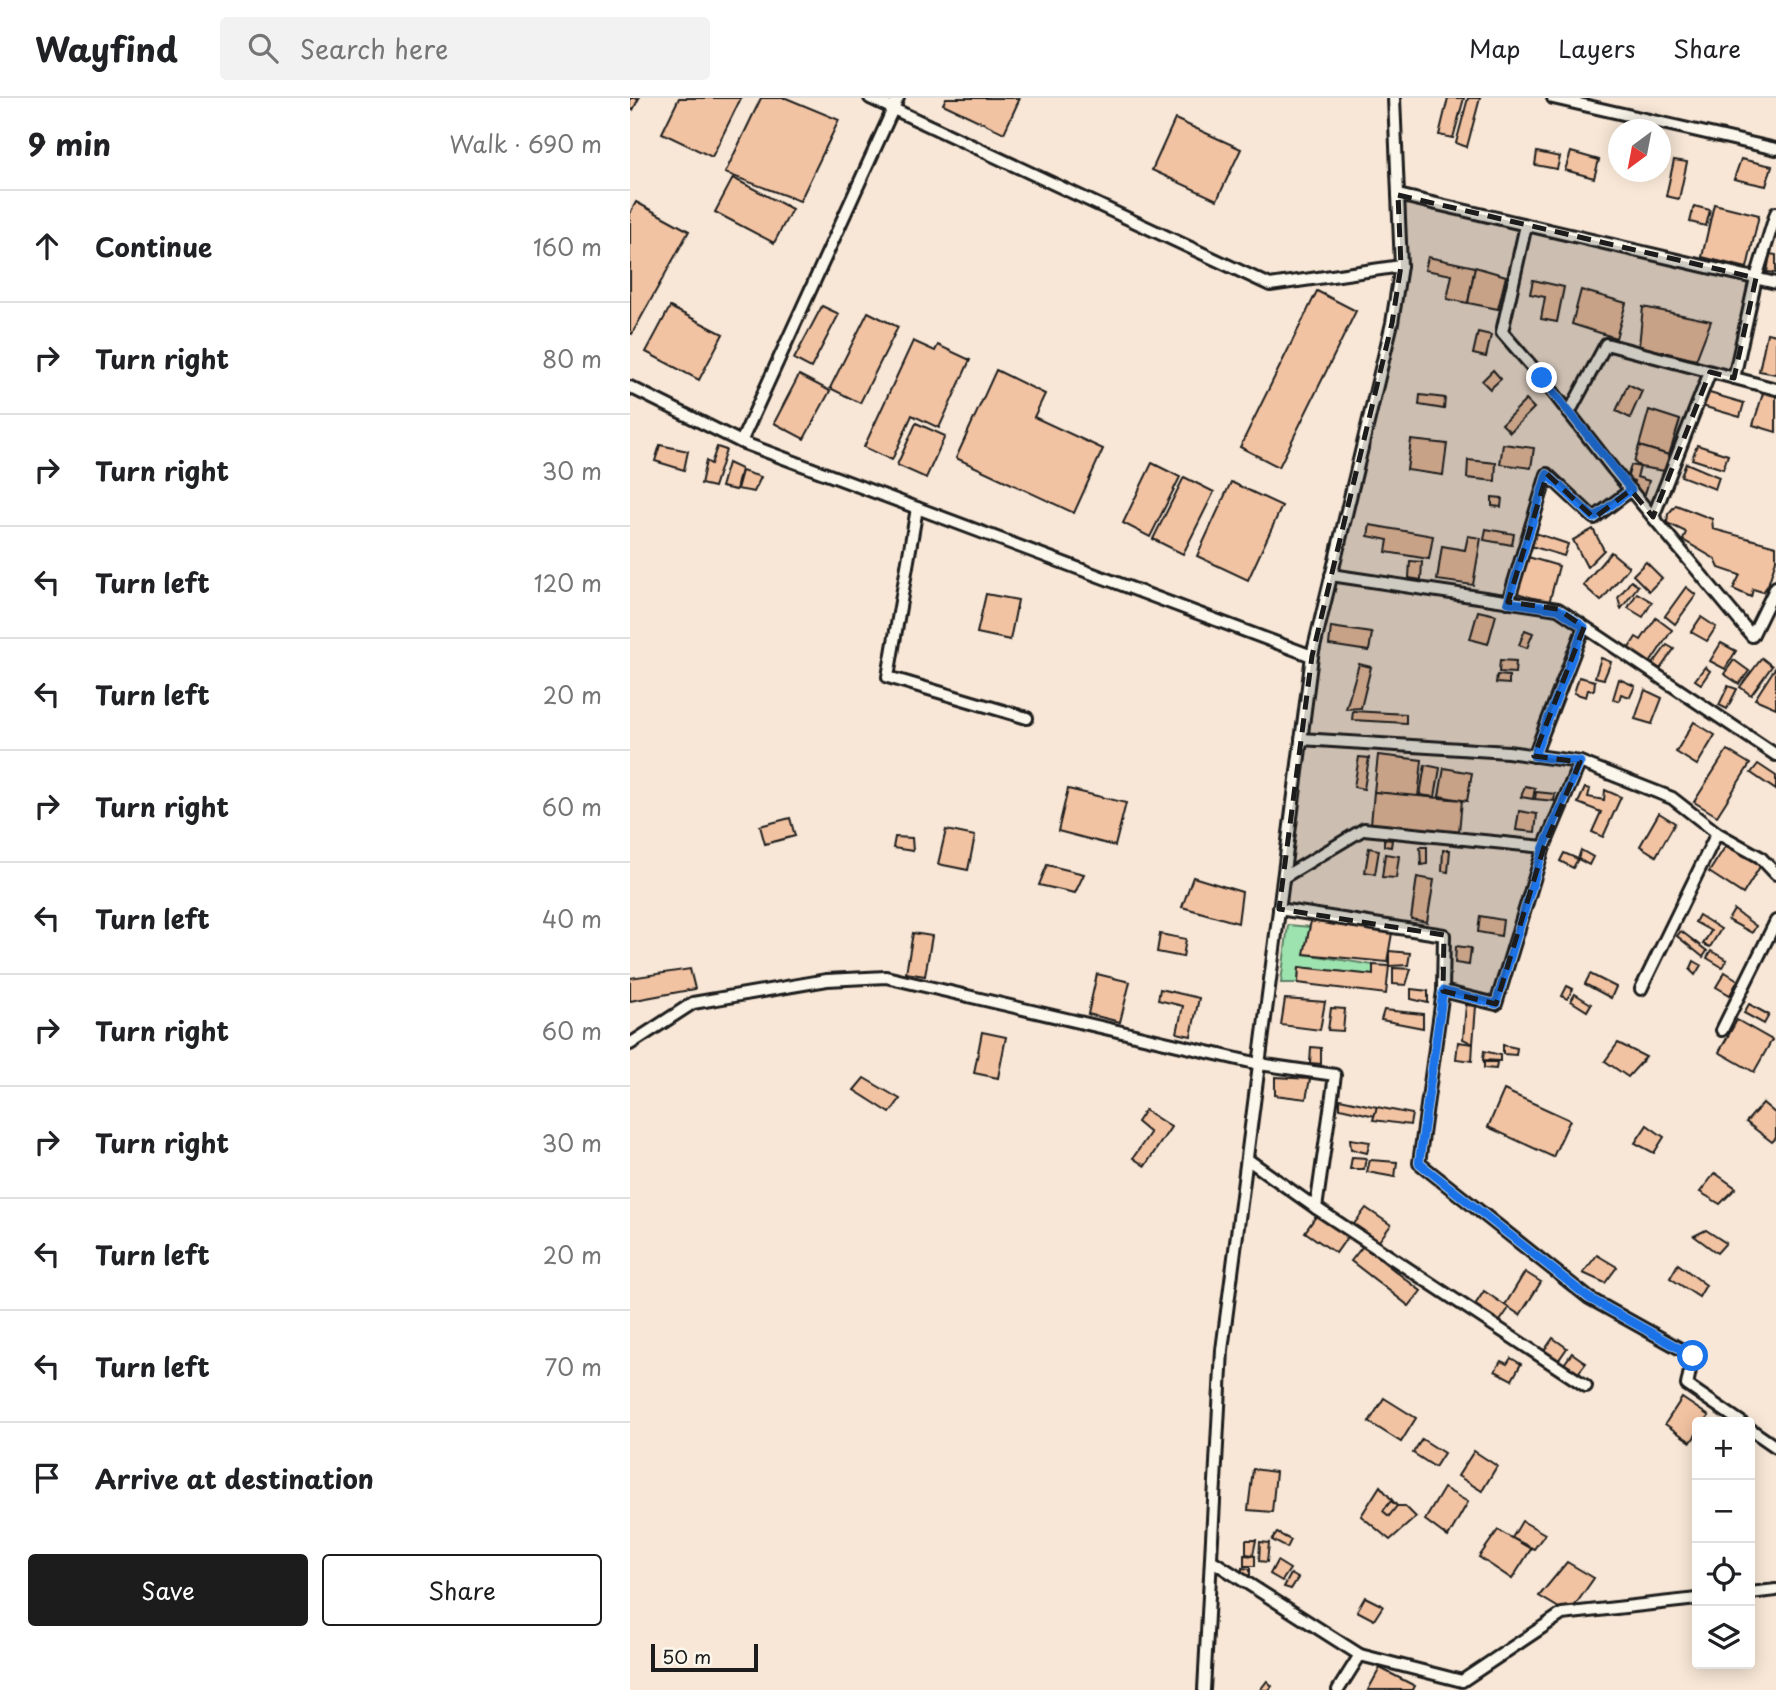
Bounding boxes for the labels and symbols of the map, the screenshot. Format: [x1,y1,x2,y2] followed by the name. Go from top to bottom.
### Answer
[1608,119,1671,182] north arrow
[1526,362,1557,393] route end
[1677,1340,1708,1371] route start
[651,1641,758,1673] scale bar

